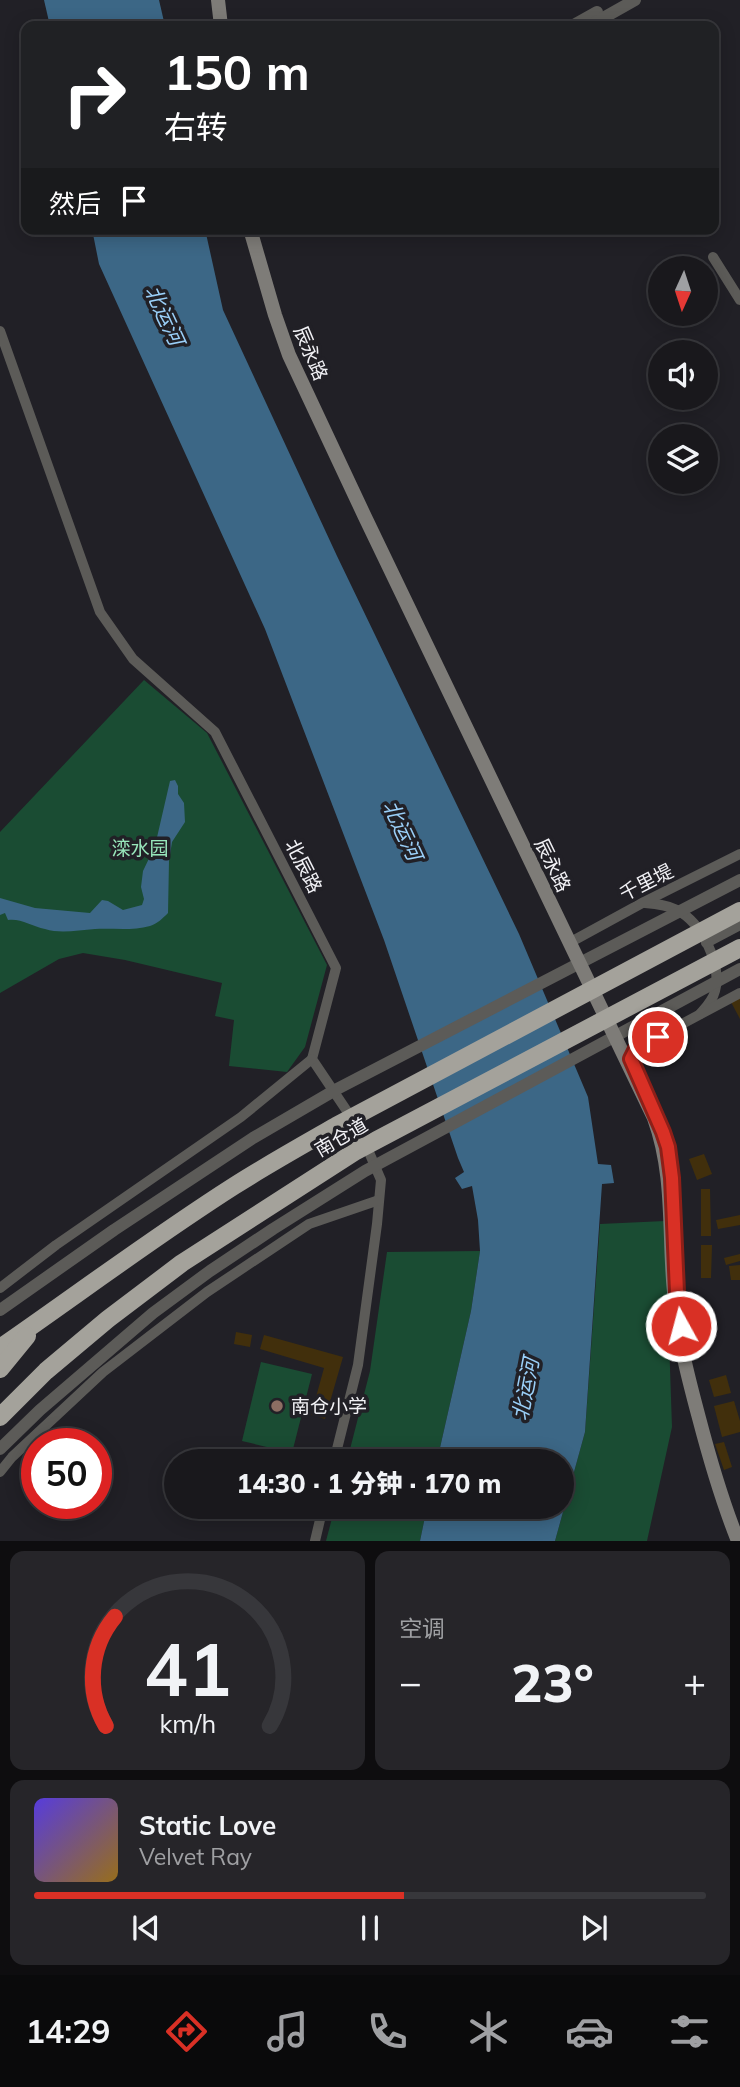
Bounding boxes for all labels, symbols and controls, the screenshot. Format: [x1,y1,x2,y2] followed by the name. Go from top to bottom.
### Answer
[164,41,310,102] text: 150 m
[49,49,140,140] icon: right
[164,107,228,147] text: 右转
[115,182,153,220] icon: arrive
[49,187,101,220] text: 然后
[648,256,718,326] north arrow
[648,256,718,494] map controls
[140,281,192,353] water label: 北运河
[289,322,333,384] street label: 辰永路
[648,340,718,410] button: sound
[648,424,718,494] button: layers
[378,796,430,868] water label: 北运河
[530,834,576,896] street label: 辰永路
[280,835,328,897] street label: 北辰路
[111,836,169,860] park label: 滦水园
[615,858,677,906] street label: 千里堤
[628,1007,688,1067] pin
[639,1018,677,1056] icon: arrive
[310,1112,372,1162] street label: 南仓道
[644,1289,718,1363] position arrow
[506,1352,545,1422] water label: 北运河
[291,1394,367,1418] place label: 南仓小学
[269,1398,285,1414] marker: 南仓小学
[21,1428,112,1519] speed limit sign: 50
[237,1467,501,1500] text: 14:30 · 1 分钟 · 170 m
[399,1614,445,1643] text: 空调
[144,1624,231,1715] text: 41
[511,1650,594,1715] text: 23°
[399,1658,422,1706] text: −
[683,1658,706,1706] text: +
[159,1708,216,1739] text: km/h
[139,1809,276,1842] text: Static Love
[139,1842,252,1871] text: Velvet Ray
[127,1909,165,1947] icon: previous
[351,1909,389,1947] icon: pause
[575,1909,613,1947] icon: next
[162,2007,211,2056] icon: directions
[263,2007,312,2056] icon: music
[363,2007,412,2056] icon: phone
[464,2007,513,2056] icon: climate
[565,2007,614,2056] icon: car
[665,2007,714,2056] icon: filters
[26,2011,111,2051] text: 14:29

